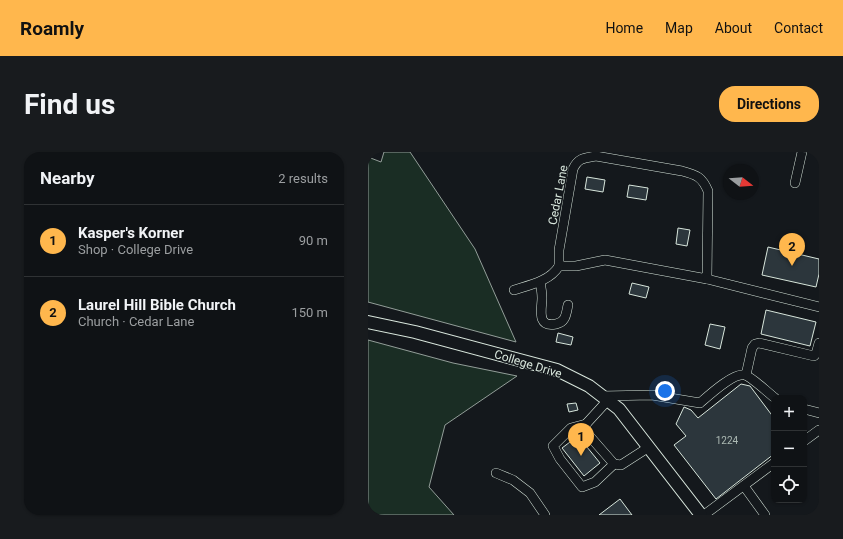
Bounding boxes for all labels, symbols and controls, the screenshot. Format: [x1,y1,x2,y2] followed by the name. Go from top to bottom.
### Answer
[20,17,84,40] text: Roamly
[605,20,643,36] text: Home
[665,20,693,36] text: Map
[715,20,752,36] text: About
[774,20,823,36] text: Contact
[719,86,819,122] button: Directions
[24,88,115,121] text: Find us
[545,164,571,226] street label: Cedar Lane
[723,164,759,200] north arrow
[40,168,95,188] text: Nearby
[278,171,328,186] text: 2 results
[78,224,184,242] text: Kasper's Korner
[49,233,57,248] text: 1
[299,233,328,248] text: 90 m
[779,233,805,266] pin: 2
[78,242,193,257] text: Shop · College Drive
[78,296,236,314] text: Laurel Hill Bible Church
[49,305,57,320] text: 2
[291,305,328,320] text: 150 m
[78,314,194,329] text: Church · Cedar Lane
[493,347,563,381] street label: College Drive
[655,381,675,401] your location
[771,395,807,503] map controls
[771,395,807,431] button: +
[568,423,594,456] pin: 1
[771,431,807,467] button: −
[716,435,739,446] house number: 1224
[771,467,807,503] button: locate

